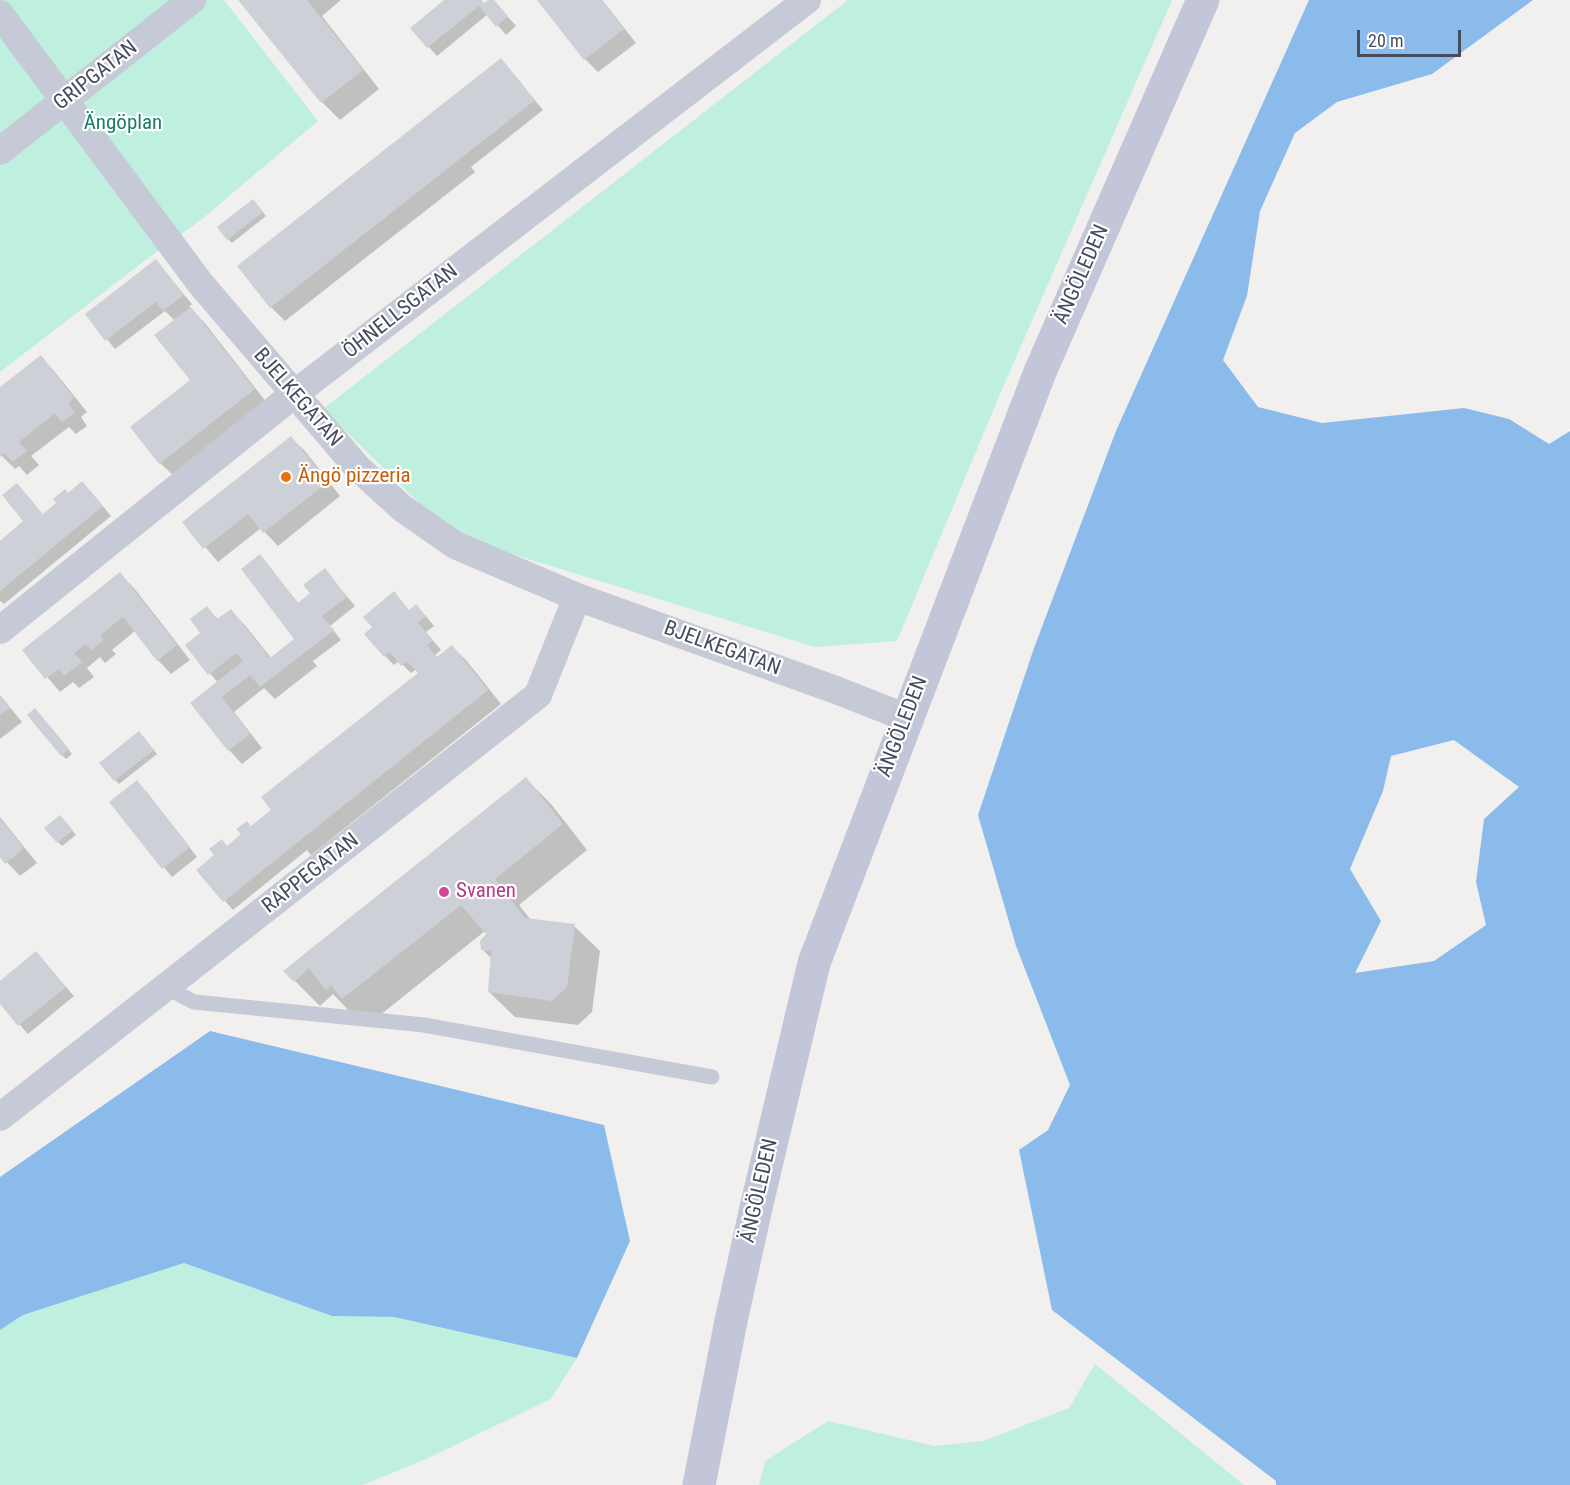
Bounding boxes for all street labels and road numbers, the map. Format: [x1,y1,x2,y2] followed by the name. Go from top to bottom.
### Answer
[49,36,143,116] street label: GRIPGATAN
[1049,221,1115,329] street label: ÄNGÖLEDEN
[339,259,463,365] street label: ÖHNELLSGATAN
[247,344,347,452] street label: BJELKEGATAN
[660,616,784,682] street label: BJELKEGATAN
[872,673,934,781] street label: ÄNGÖLEDEN
[258,829,364,919] street label: RAPPEGATAN
[736,1137,784,1245] street label: ÄNGÖLEDEN

